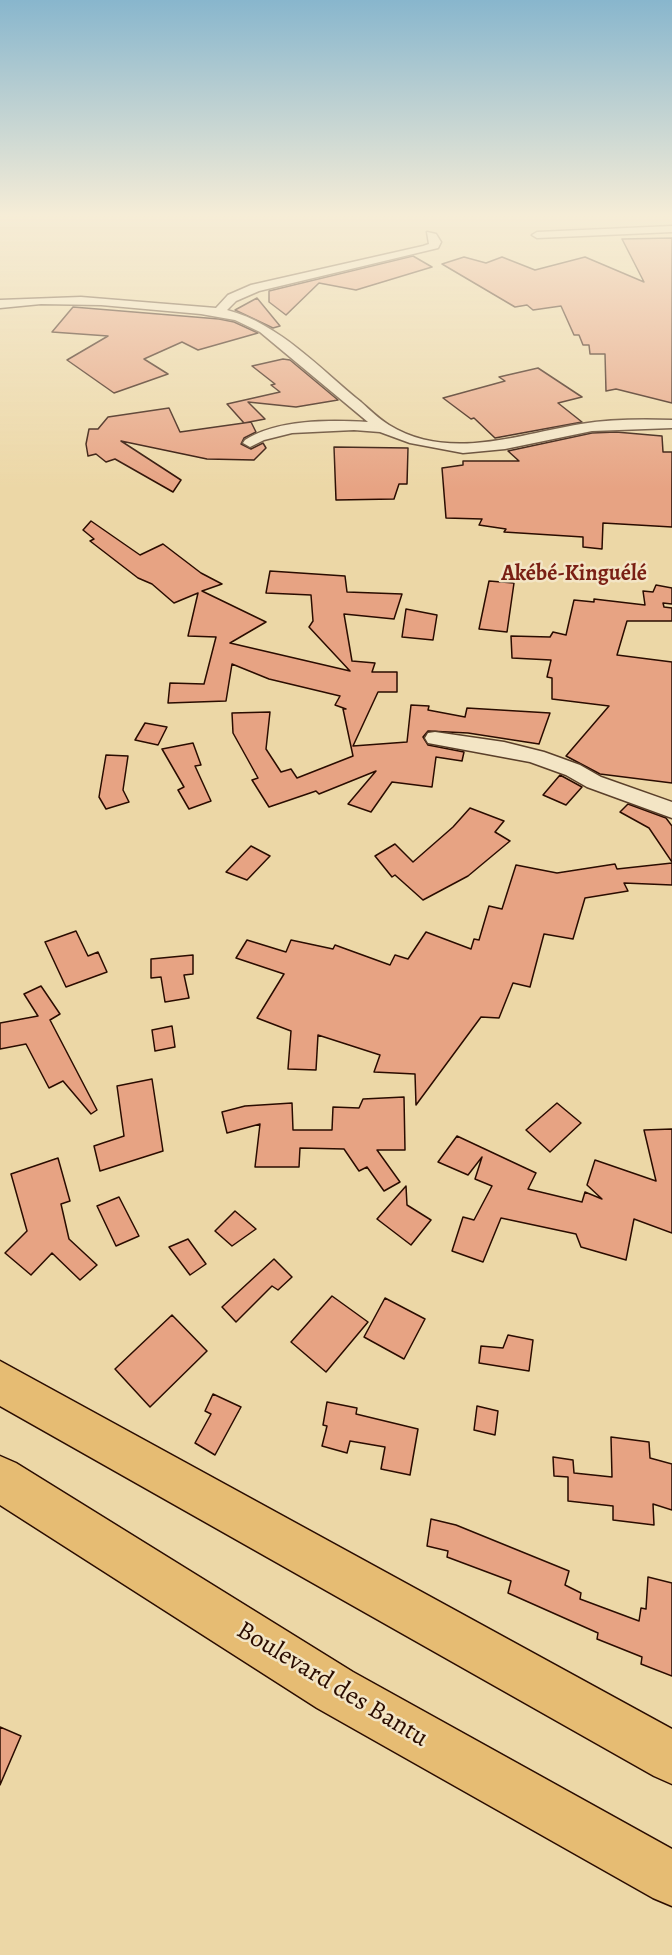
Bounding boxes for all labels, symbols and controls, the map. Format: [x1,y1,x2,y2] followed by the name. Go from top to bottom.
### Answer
[501,562,647,588] district label: Akébé-Kinguélé
[230,1615,434,1755] street label: Boulevard des Bantu

